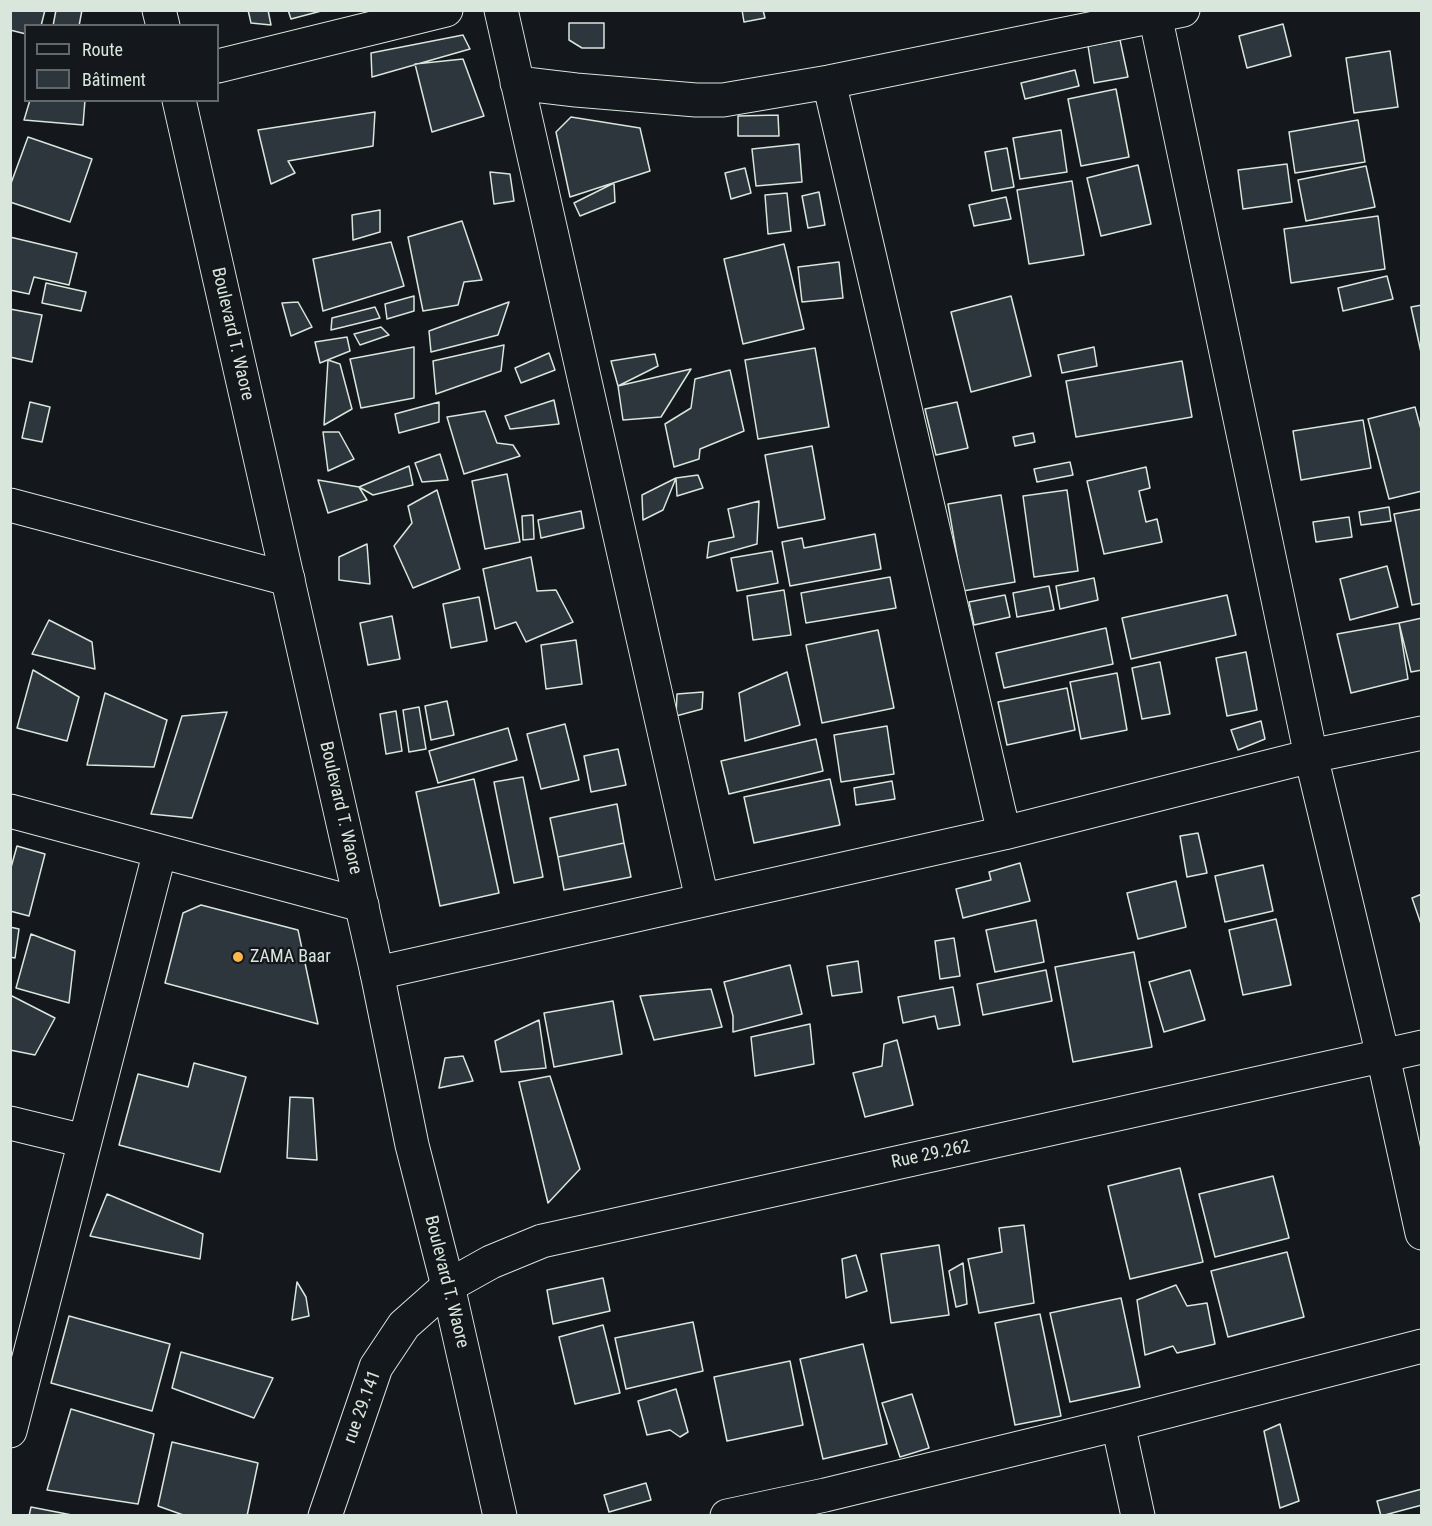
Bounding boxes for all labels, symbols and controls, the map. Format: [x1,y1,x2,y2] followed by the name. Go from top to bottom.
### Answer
[24,24,219,102] legend
[82,39,123,60] text: Route
[82,69,146,90] text: Bâtiment
[206,265,258,403] street label: Boulevard T. Waore
[314,739,366,877] street label: Boulevard T. Waore
[250,946,331,968] place label: ZAMA Baar
[231,950,245,964] marker: ZAMA Baar
[890,1136,972,1174] street label: Rue 29.262
[419,1214,473,1350] street label: Boulevard T. Waore
[340,1368,386,1446] street label: rue 29.141

